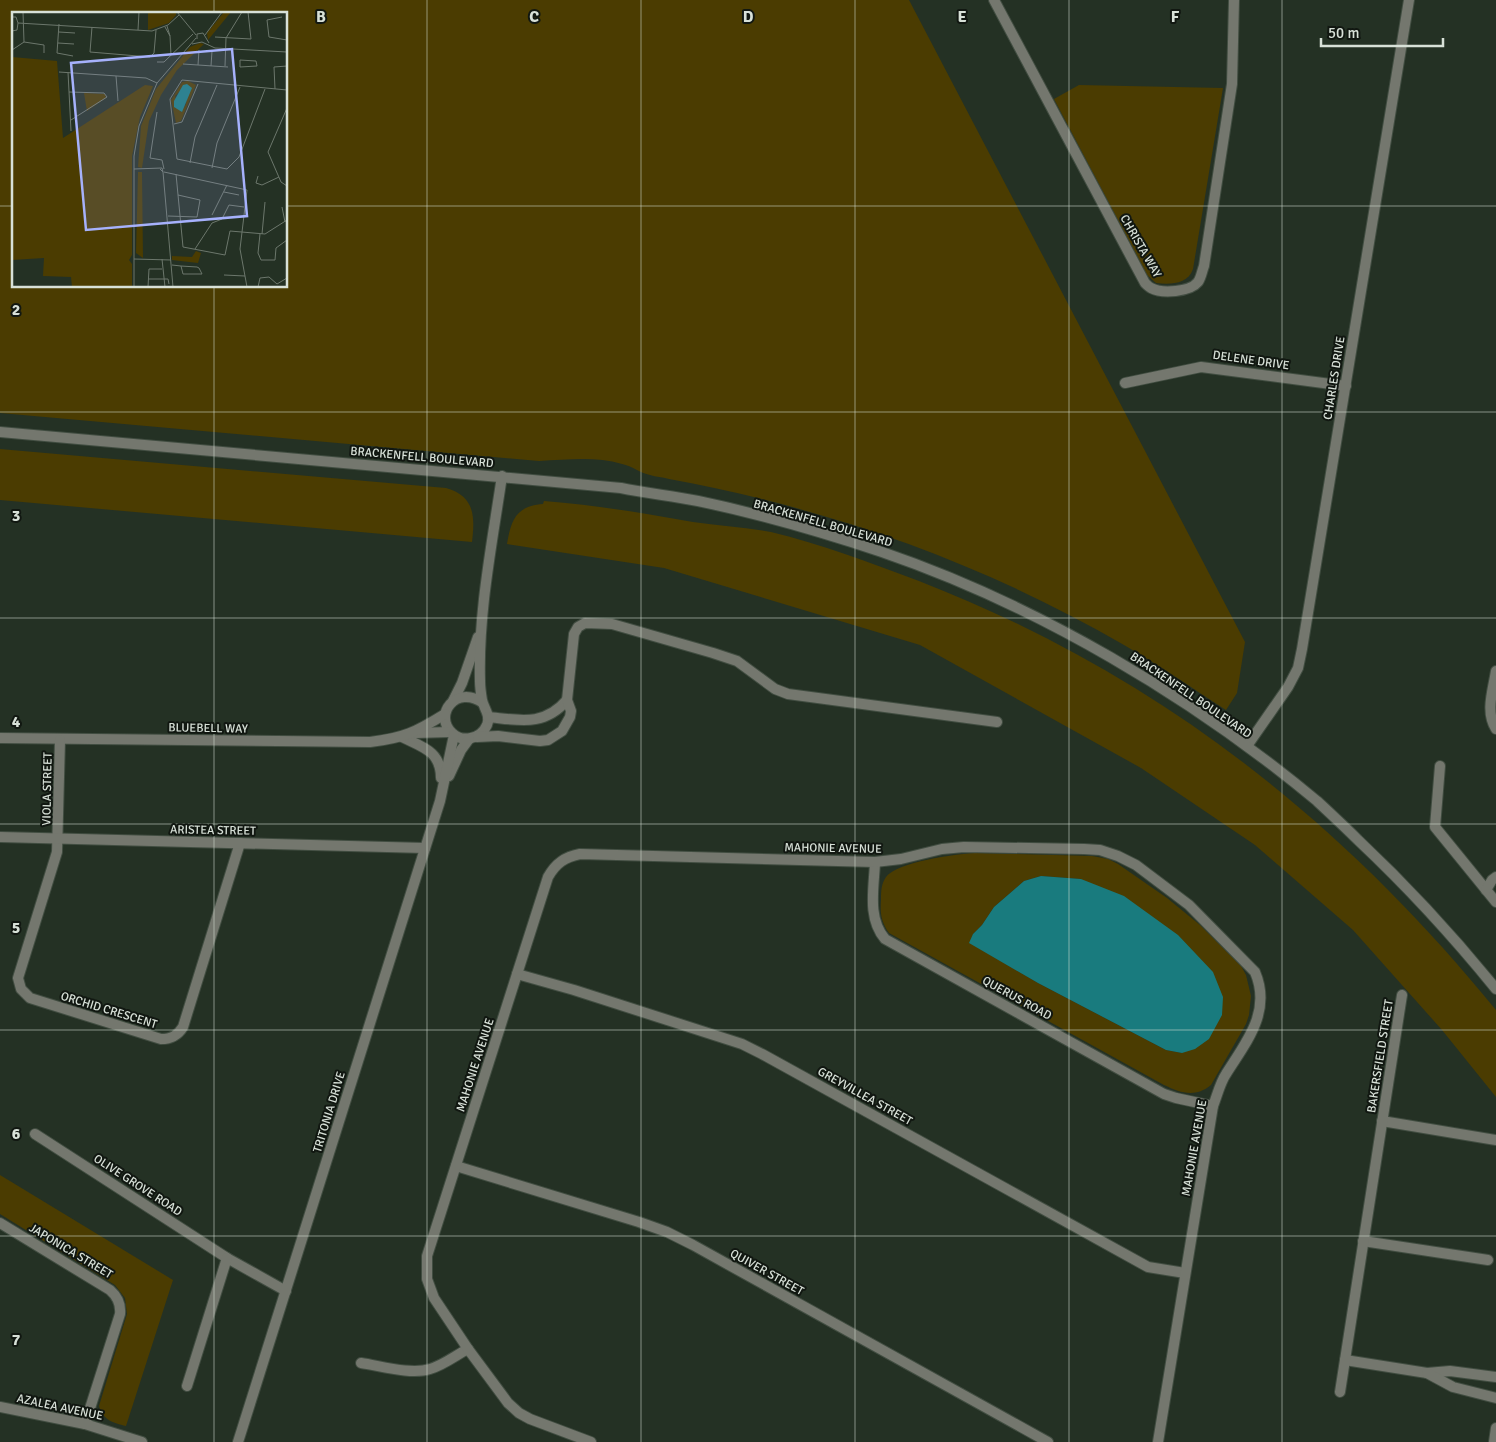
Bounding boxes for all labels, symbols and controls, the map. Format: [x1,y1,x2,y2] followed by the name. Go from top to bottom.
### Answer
[316,7,326,27] text: B
[529,7,539,27] text: C
[743,7,754,27] text: D
[957,7,967,27] text: E
[1171,7,1180,27] text: F
[12,12,288,288] inset map
[1321,15,1444,47] scale bar
[1328,24,1359,42] text: 50 m
[1117,212,1165,280] street label: CHRISTA WAY
[12,300,20,320] text: 2
[1320,335,1349,421] street label: CHARLES DRIVE
[1212,348,1290,373] street label: DELENE DRIVE
[350,444,494,471] street label: BRACKENFELL BOULEVARD
[752,496,894,551] street label: BRACKENFELL BOULEVARD
[12,506,20,526] text: 3
[1127,649,1255,742] street label: BRACKENFELL BOULEVARD
[12,712,21,732] text: 4
[168,720,248,737] street label: BLUEBELL WAY
[39,752,56,826] street label: VIOLA STREET
[170,822,256,839] street label: ARISTEA STREET
[784,840,882,857] street label: MAHONIE AVENUE
[12,918,20,938] text: 5
[979,973,1054,1024] street label: QUERUS ROAD
[59,989,159,1032] street label: ORCHID CRESCENT
[1364,998,1397,1114] street label: BAKERSFIELD STREET
[453,1016,498,1114] street label: MAHONIE AVENUE
[815,1064,915,1129] street label: GREYVILLEA STREET
[310,1070,349,1154] street label: TRITONIA DRIVE
[1179,1099,1210,1197] street label: MAHONIE AVENUE
[12,1124,21,1144] text: 6
[91,1151,185,1220] street label: OLIVE GROVE ROAD
[26,1221,115,1282] street label: JAPONICA STREET
[727,1246,806,1299] street label: QUIVER STREET
[12,1330,21,1350] text: 7
[15,1391,105,1424] street label: AZALEA AVENUE

